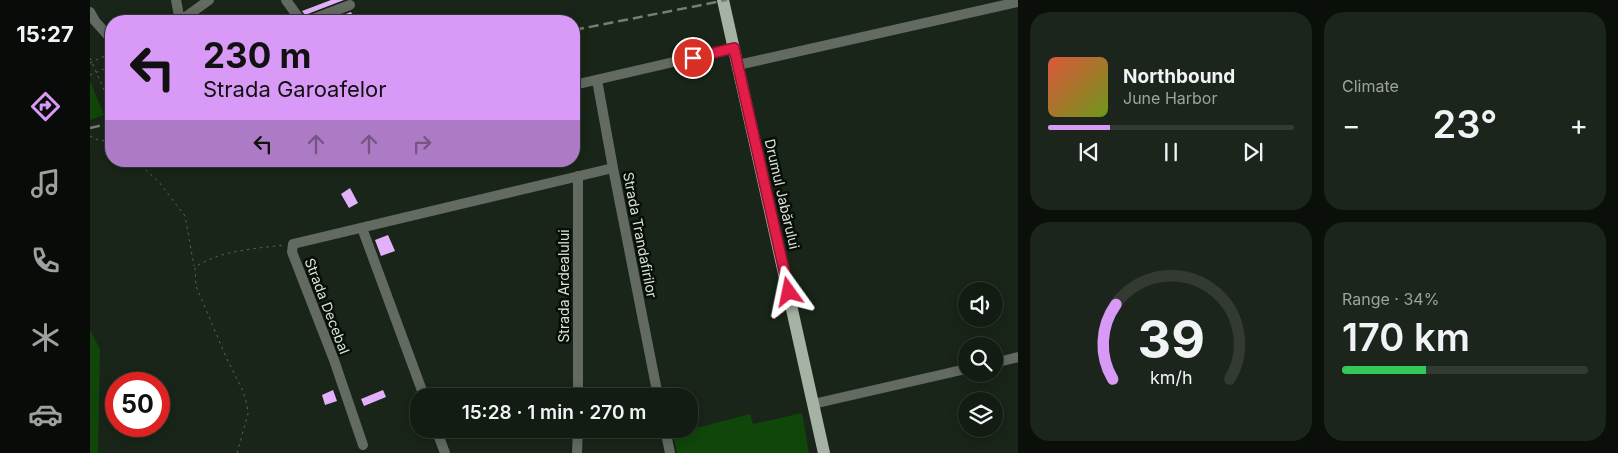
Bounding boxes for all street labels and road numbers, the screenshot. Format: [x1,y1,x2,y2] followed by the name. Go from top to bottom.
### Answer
[762,137,803,251] street label: Drumul Jabărului
[620,171,661,299] street label: Strada Trandafirilor
[555,229,572,343] street label: Strada Ardealului
[301,255,354,356] street label: Strada Decebal

